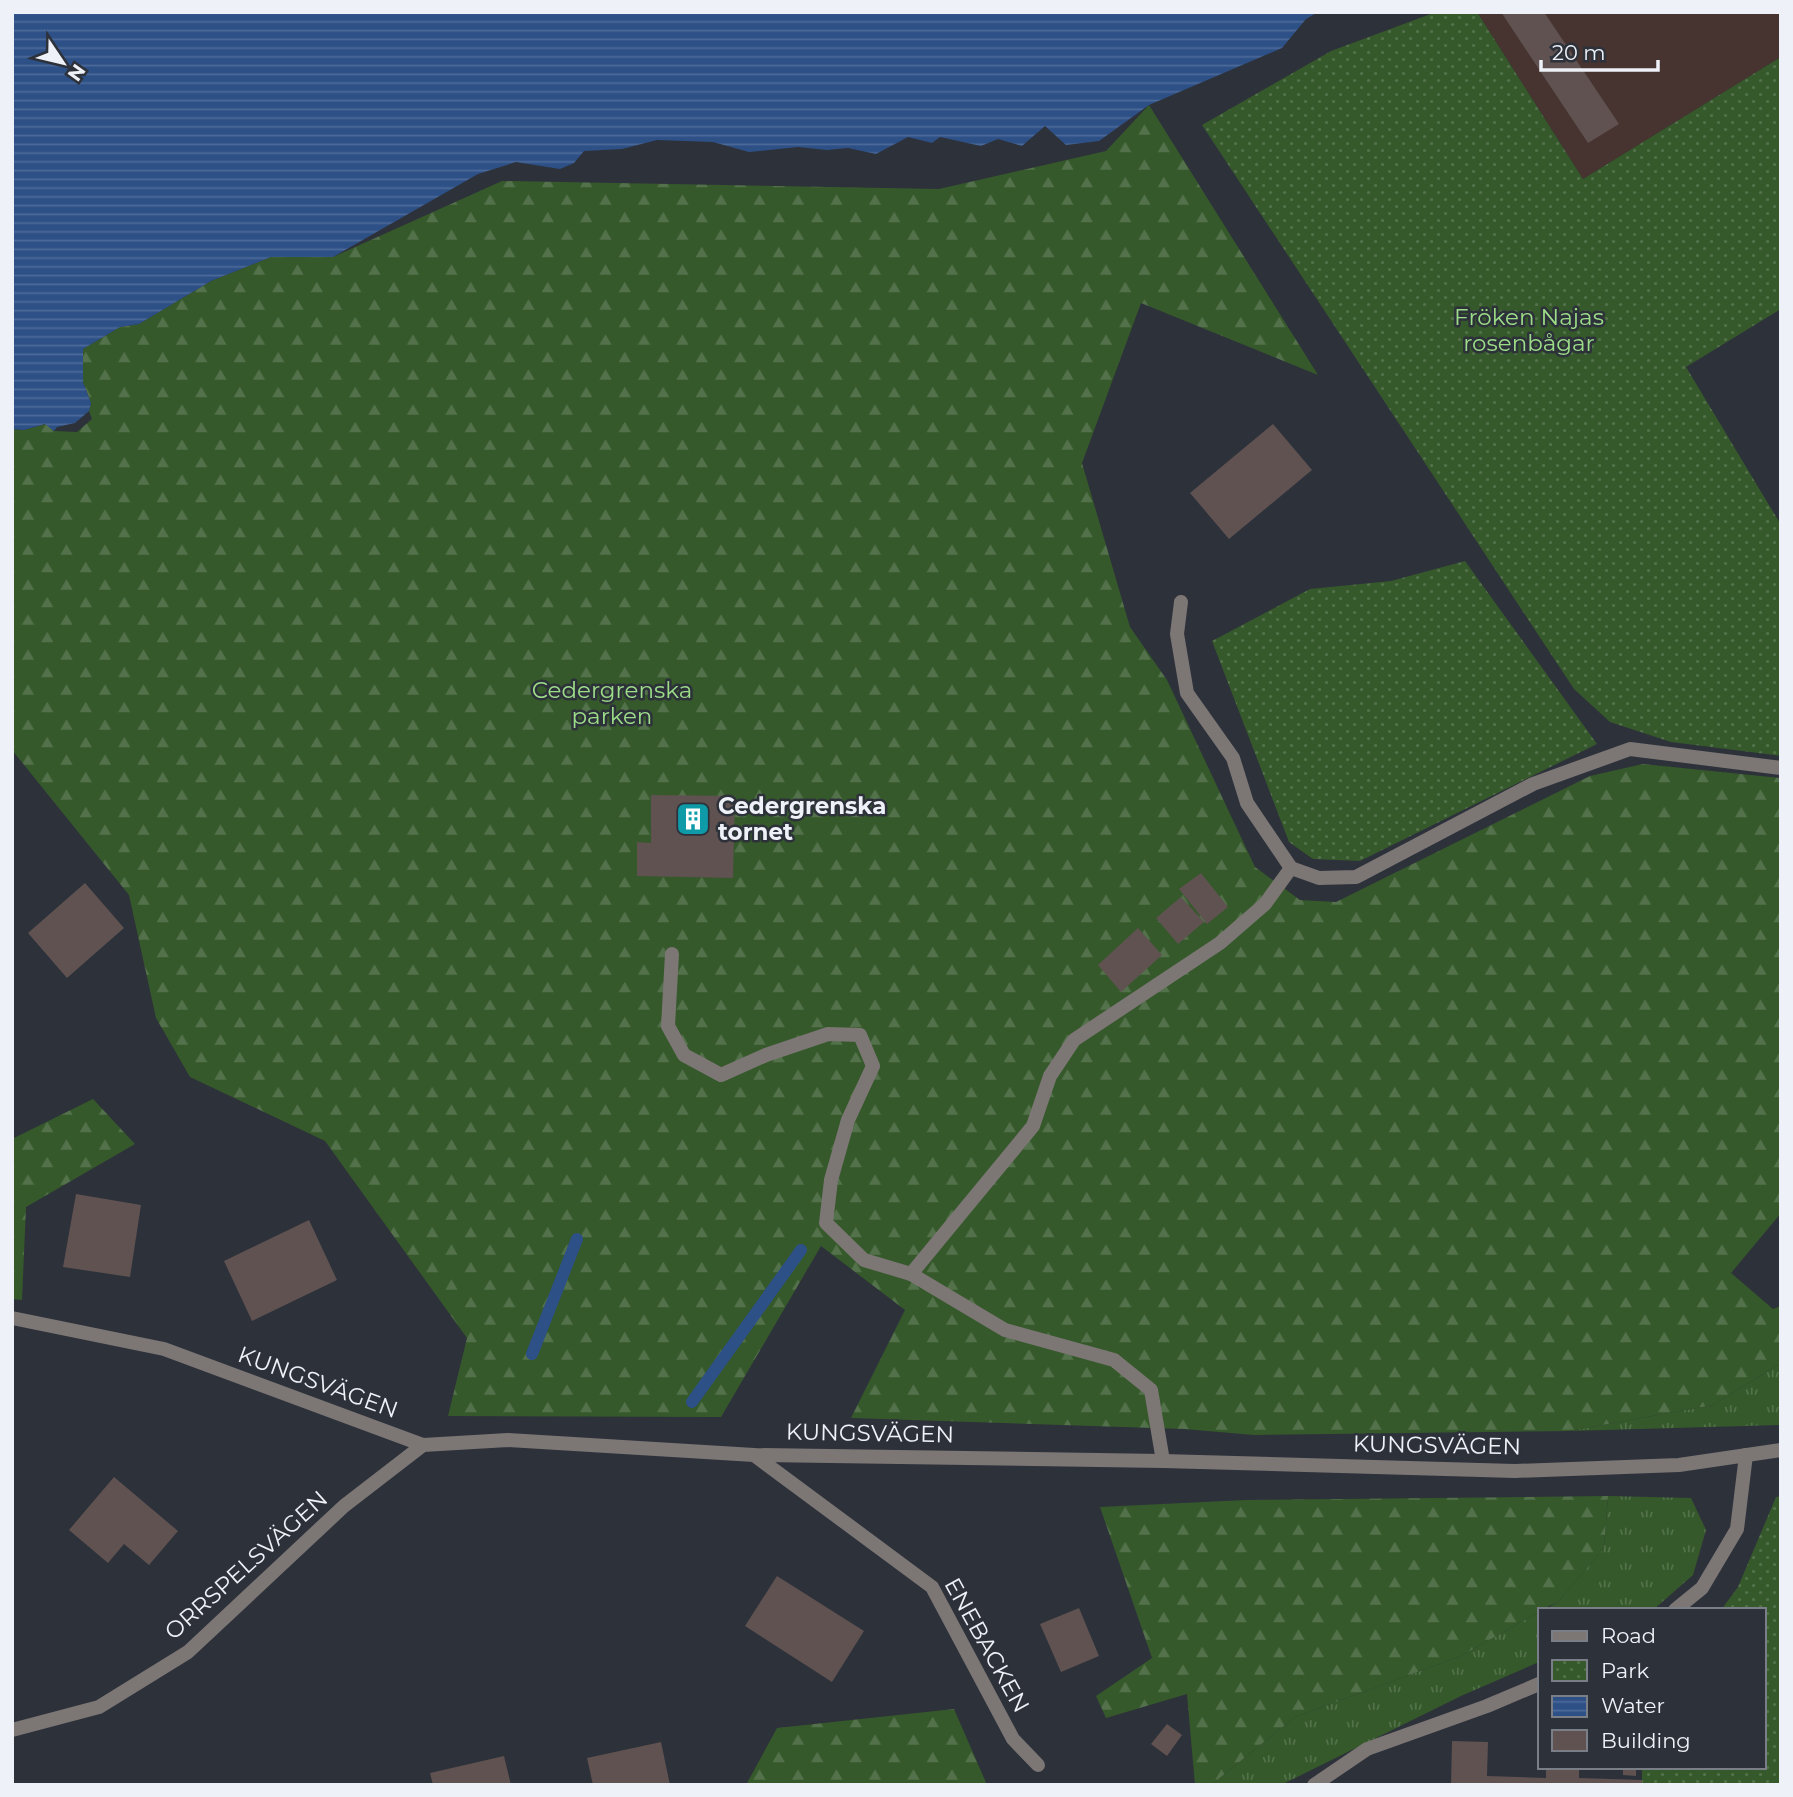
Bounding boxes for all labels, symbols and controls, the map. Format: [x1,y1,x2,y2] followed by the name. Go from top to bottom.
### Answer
[28,28,98,98] north arrow
[1541,28,1658,72] scale bar
[1552,40,1606,65] text: 20 m
[63,60,90,85] text: N
[1454,303,1604,357] park label: Fröken Najas rosenbågar
[532,676,692,730] park label: Cedergrenska parken
[718,792,886,846] place label: Cedergrenska tornet
[674,800,712,838] building icon: Cedergrenska tornet
[234,1340,402,1424] street label: KUNGSVÄGEN
[786,1418,954,1448] street label: KUNGSVÄGEN
[1353,1430,1521,1460] street label: KUNGSVÄGEN
[159,1485,333,1645] street label: ORRSPELSVÄGEN
[938,1573,1036,1717] street label: ENEBACKEN
[1538,1608,1765,1769] legend
[1601,1623,1656,1648] text: Road
[1601,1658,1649,1683] text: Park
[1601,1693,1665,1718] text: Water
[1601,1728,1691,1753] text: Building

